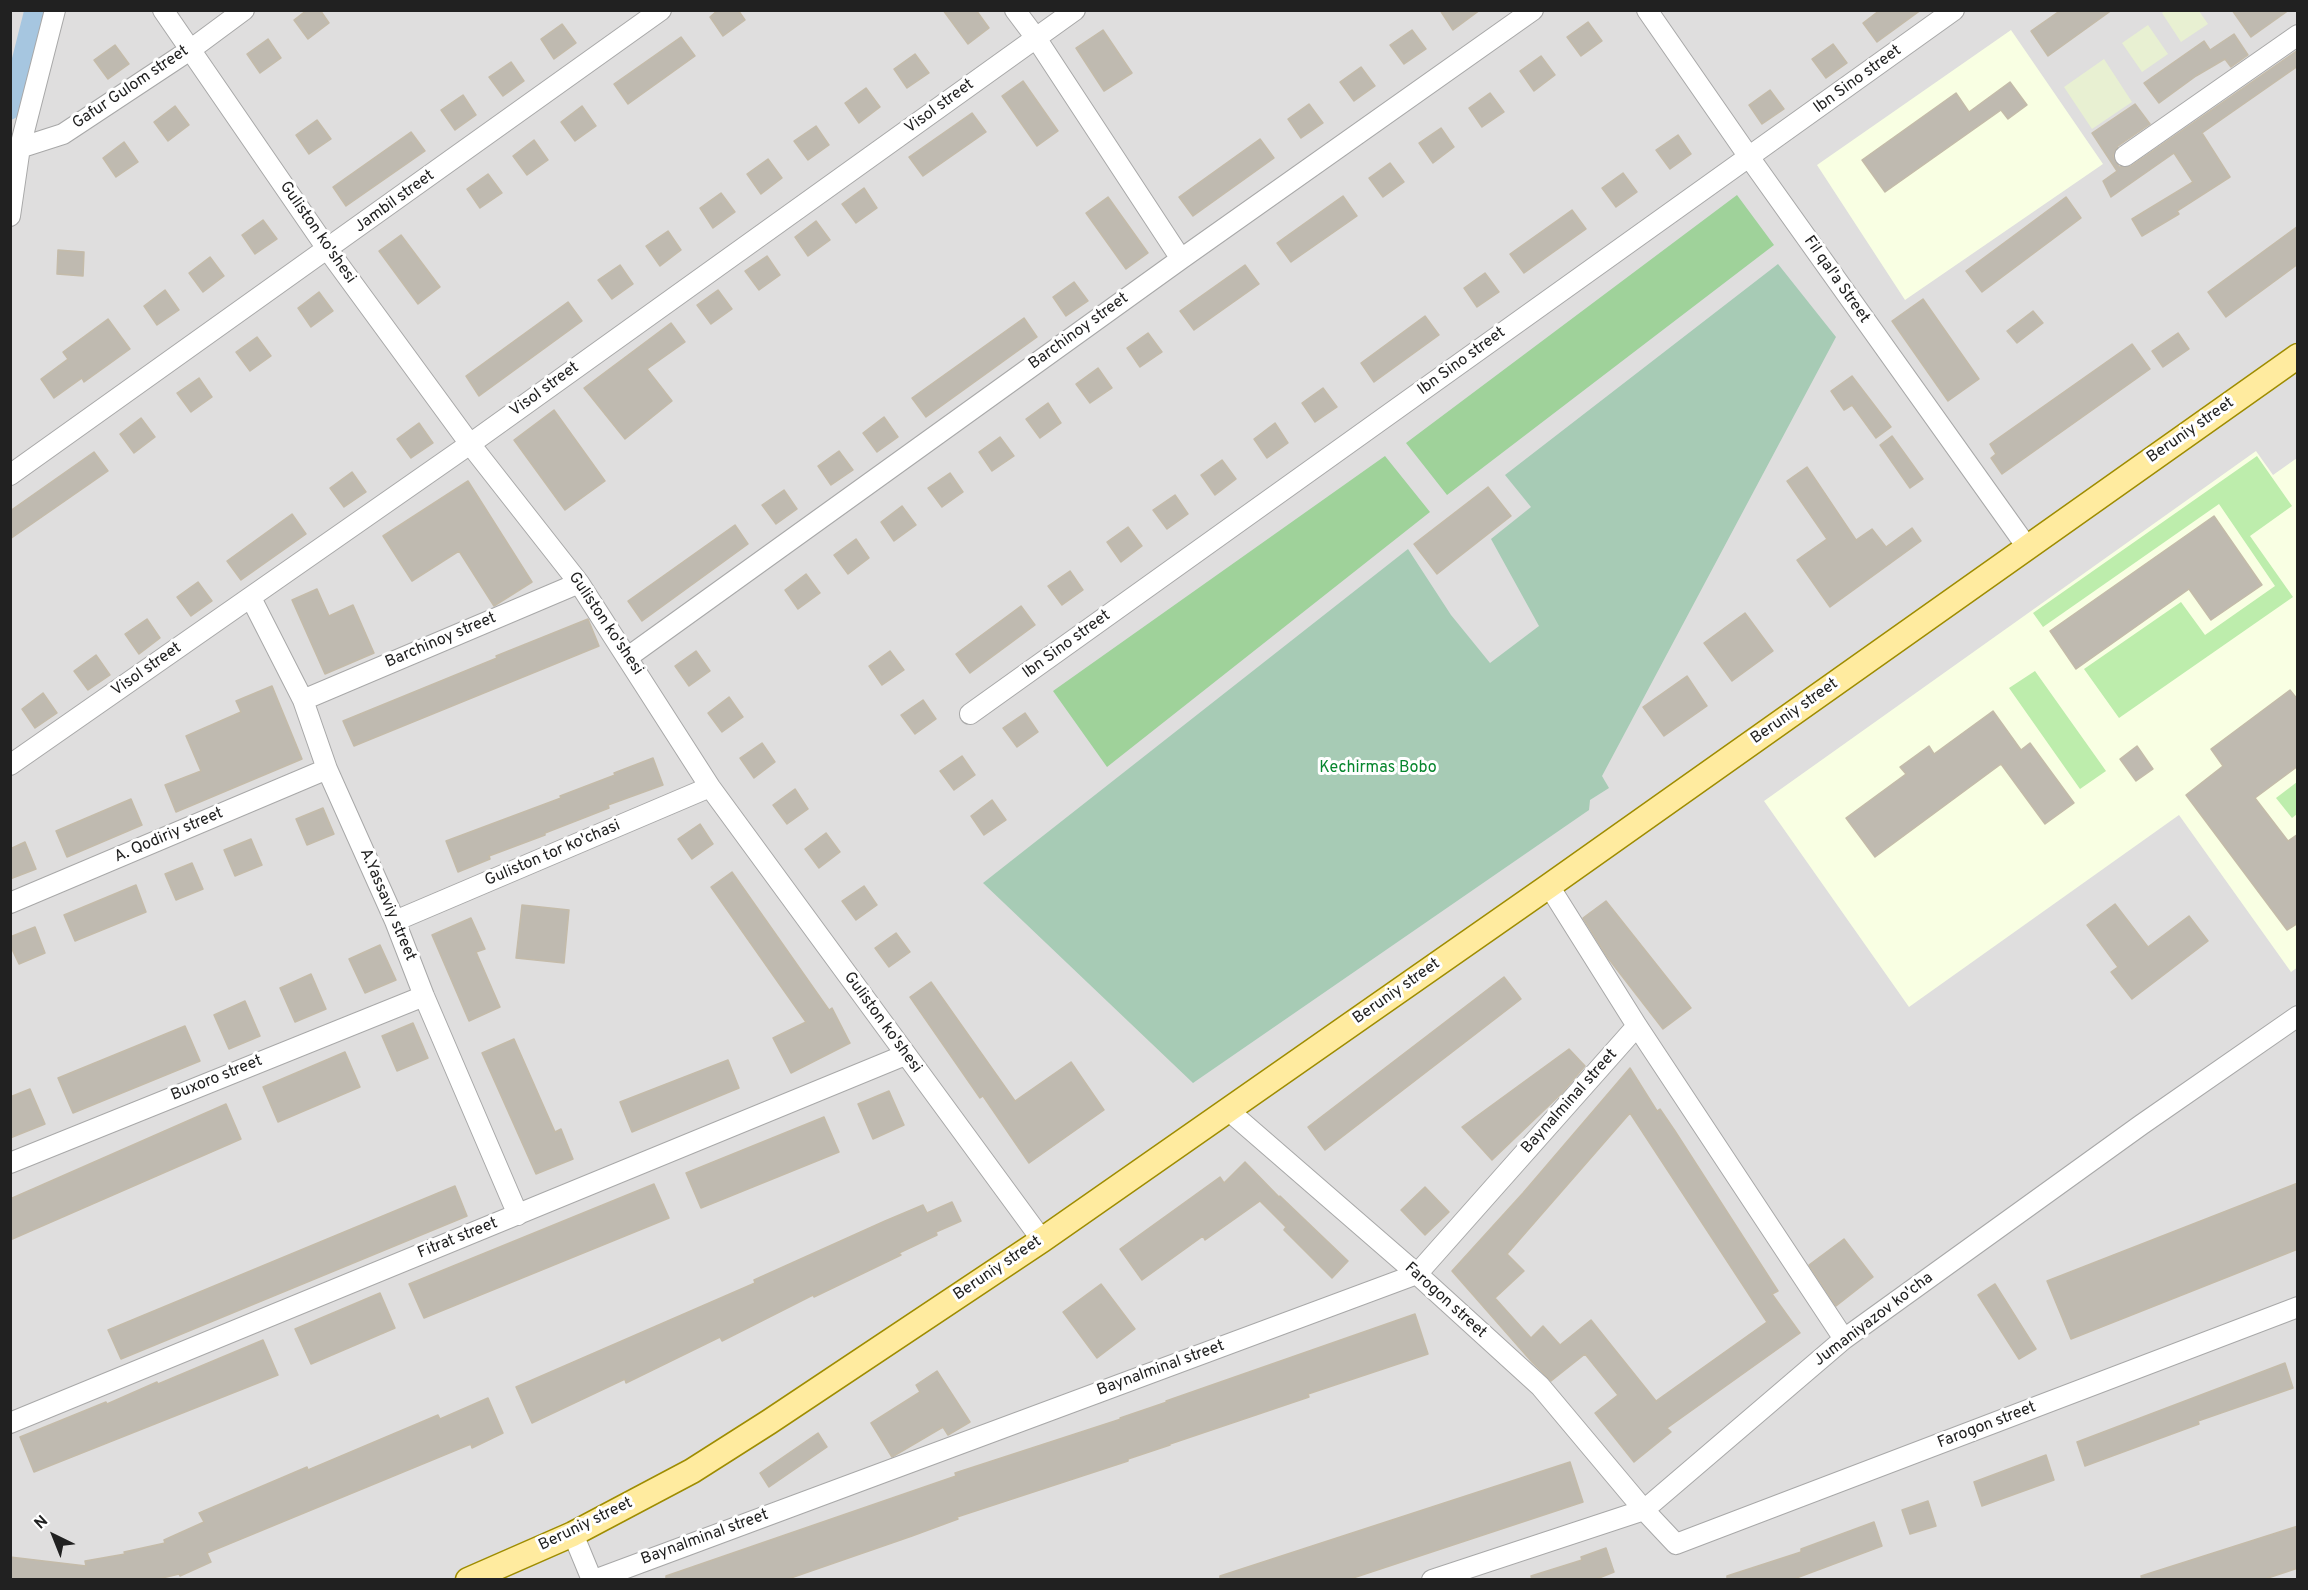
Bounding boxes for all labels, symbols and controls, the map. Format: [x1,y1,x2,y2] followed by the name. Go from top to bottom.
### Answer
[69,42,193,134] street label: Gafur Gulom street
[1810,42,1906,118] street label: Ibn Sino street
[902,76,978,138] street label: Visol street
[351,167,439,237] street label: Jambil street
[275,178,359,288] street label: Guliston ko'shesi
[1799,233,1873,327] street label: Fil qal'a Street
[1025,289,1133,375] street label: Barchinoy street
[1414,324,1510,400] street label: Ibn Sino street
[507,359,583,421] street label: Visol street
[2144,394,2238,468] street label: Beruniy street
[563,569,647,679] street label: Guliston ko'shesi
[1019,607,1115,683] street label: Ibn Sino street
[383,609,499,673] street label: Barchinoy street
[108,639,186,701] street label: Visol street
[1748,675,1842,749] street label: Beruniy street
[1319,759,1437,779] park label: Kechirmas Bobo
[112,804,226,868] street label: A. Qodiriy street
[482,817,624,891] street label: Guliston tor ko'chasi
[355,846,419,964] street label: A.Yassaviy street
[1350,955,1444,1029] street label: Beruniy street
[839,969,925,1077] street label: Guliston ko'shesi
[1518,1046,1622,1158] street label: Baynalminal street
[169,1052,265,1106] street label: Buxoro street
[415,1214,501,1264] street label: Fitrat street
[950,1233,1046,1305] street label: Beruniy street
[1400,1259,1490,1343] street label: Farogon street
[1811,1269,1937,1371] street label: Jumaniyazov ko'cha
[1095,1337,1227,1401] street label: Baynalminal street
[1935,1398,2039,1454] street label: Farogon street
[536,1494,636,1556] street label: Beruniy street
[24,1506,84,1566] north arrow
[639,1506,771,1570] street label: Baynalminal street
[31,1512,53,1534] text: N

